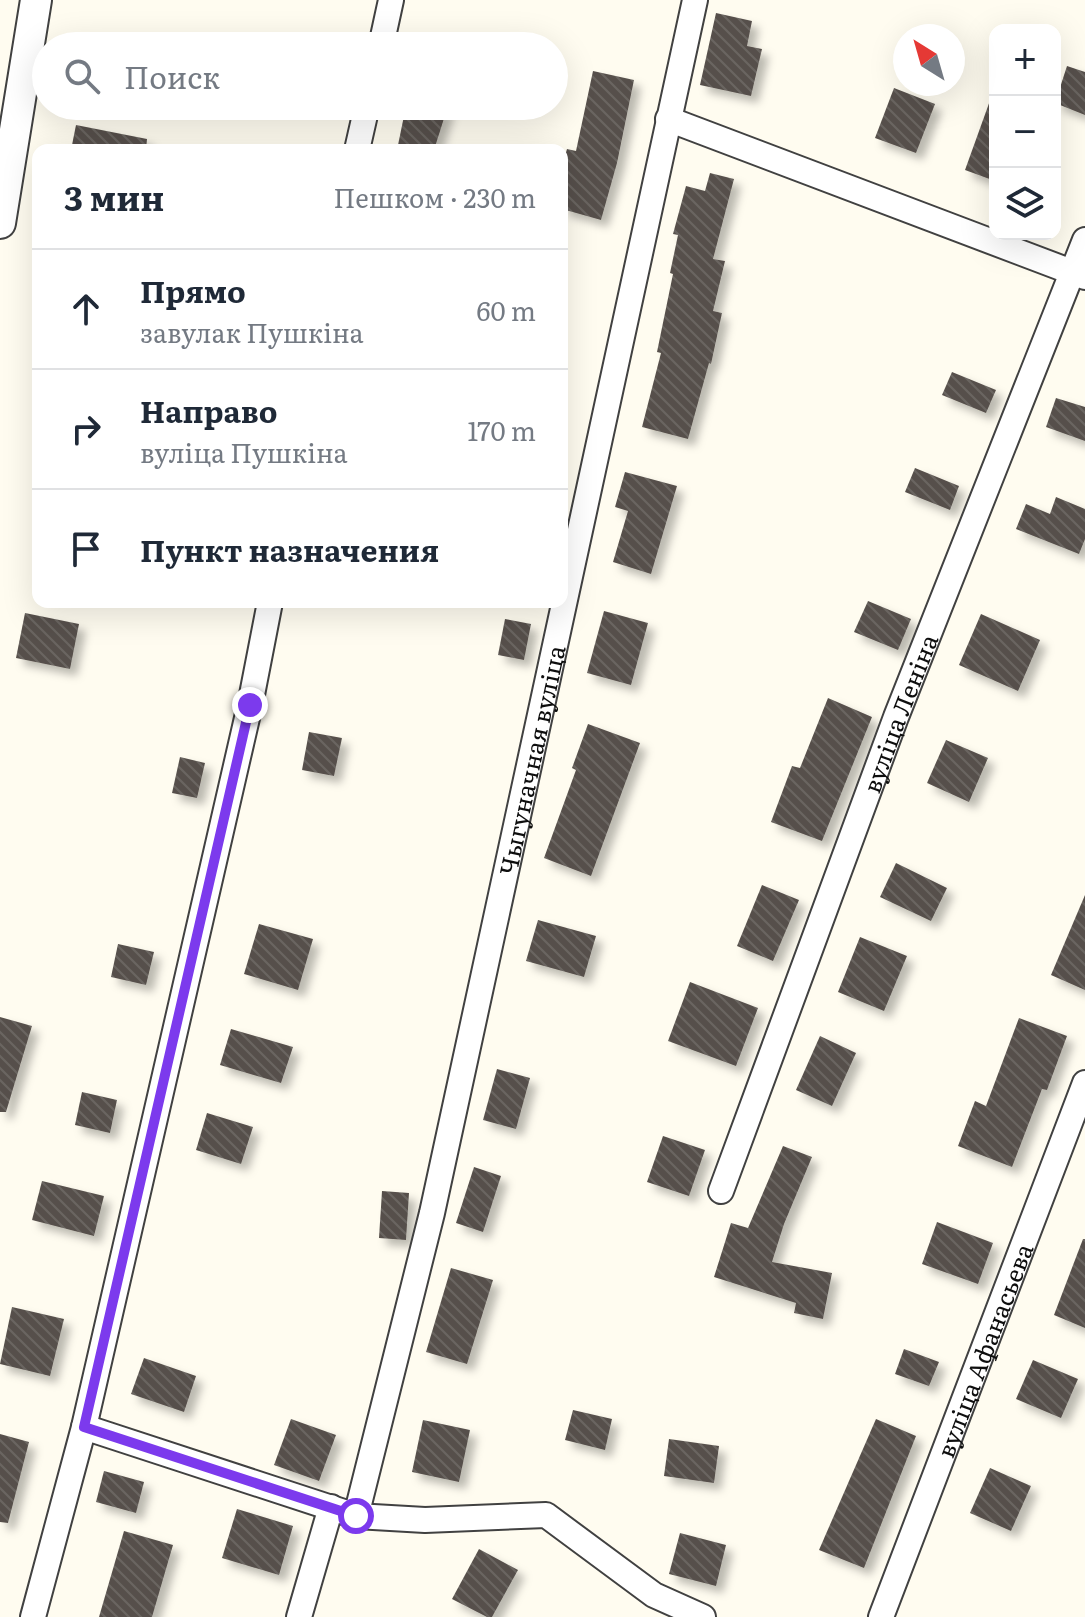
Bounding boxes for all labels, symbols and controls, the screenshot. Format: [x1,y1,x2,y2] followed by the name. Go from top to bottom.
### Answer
[893,24,965,96] north arrow
[989,24,1061,240] map controls
[989,24,1061,96] button: +
[32,32,568,120] search box
[60,54,104,98] icon: search
[124,54,220,98] text: Поиск
[989,96,1061,168] button: −
[989,168,1061,240] button: layers
[64,171,164,221] text: 3 мин
[334,177,536,216] text: Пешком · 230 m
[140,268,246,312] text: Прямо
[64,287,108,331] icon: ahead
[477,290,536,329] text: 60 m
[140,312,364,351] text: завулак Пушкіна
[140,388,278,432] text: Направо
[64,407,108,451] icon: right
[468,410,536,449] text: 170 m
[140,432,348,471] text: вуліца Пушкіна
[64,527,108,571] icon: arrive
[140,527,439,571] text: Пункт назначения
[852,628,945,797] street label: вуліца Леніна
[488,642,572,878] street label: Чыгуначная вуліца
[232,687,268,723] route end
[926,1238,1040,1462] street label: вуліца Афанасьева
[338,1498,374,1534] route start

